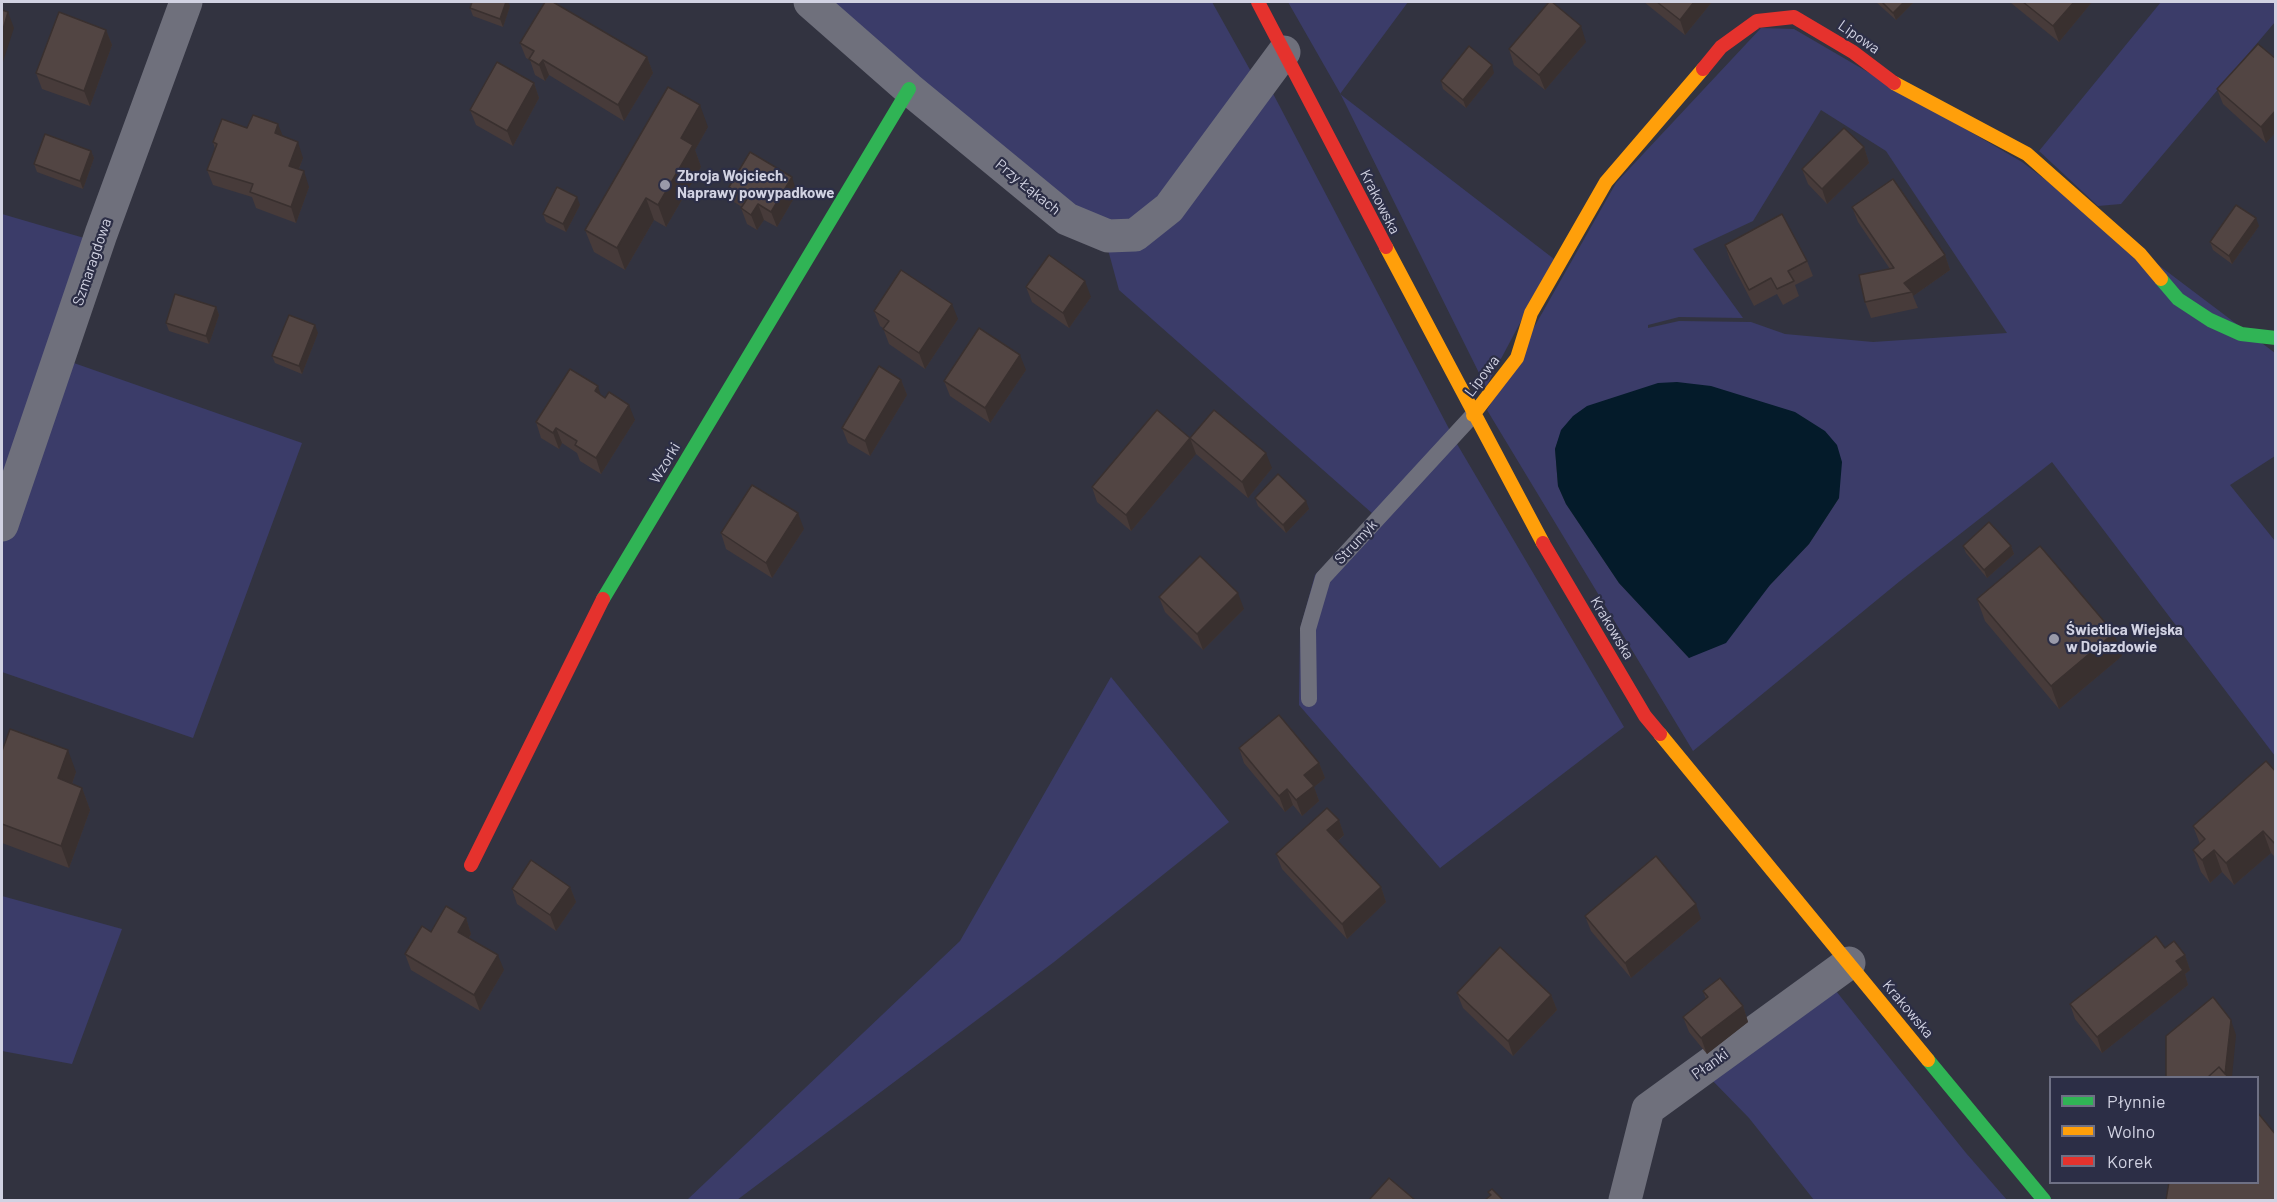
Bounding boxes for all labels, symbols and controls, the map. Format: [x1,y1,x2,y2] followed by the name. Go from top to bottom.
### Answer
[1835,16,1883,58] street label: Lipowa
[992,155,1064,219] street label: Przy Łąkach
[677,167,834,202] place label: Zbroja Wojciech. Naprawy powypadkowe
[1356,167,1404,237] street label: Krakowska
[658,178,672,192] marker: Zbroja Wojciech. Naprawy powypadkowe
[69,216,115,308] street label: Szmaragdowa
[1461,352,1503,400] street label: Lipowa
[646,439,684,487] street label: Wzorki
[1331,516,1381,568] street label: Strumyk
[1586,593,1638,663] street label: Krakowska
[2066,621,2183,656] place label: Świetlica Wiejska w Dojazdowie
[2047,632,2061,646] marker: Świetlica Wiejska w Dojazdowie
[1879,976,1937,1042] street label: Krakowska
[1688,1045,1732,1083] street label: Płanki
[2049,1076,2259,1184] legend
[2107,1090,2166,1112] text: Płynnie
[2107,1120,2155,1142] text: Wolno
[2107,1150,2153,1172] text: Korek

